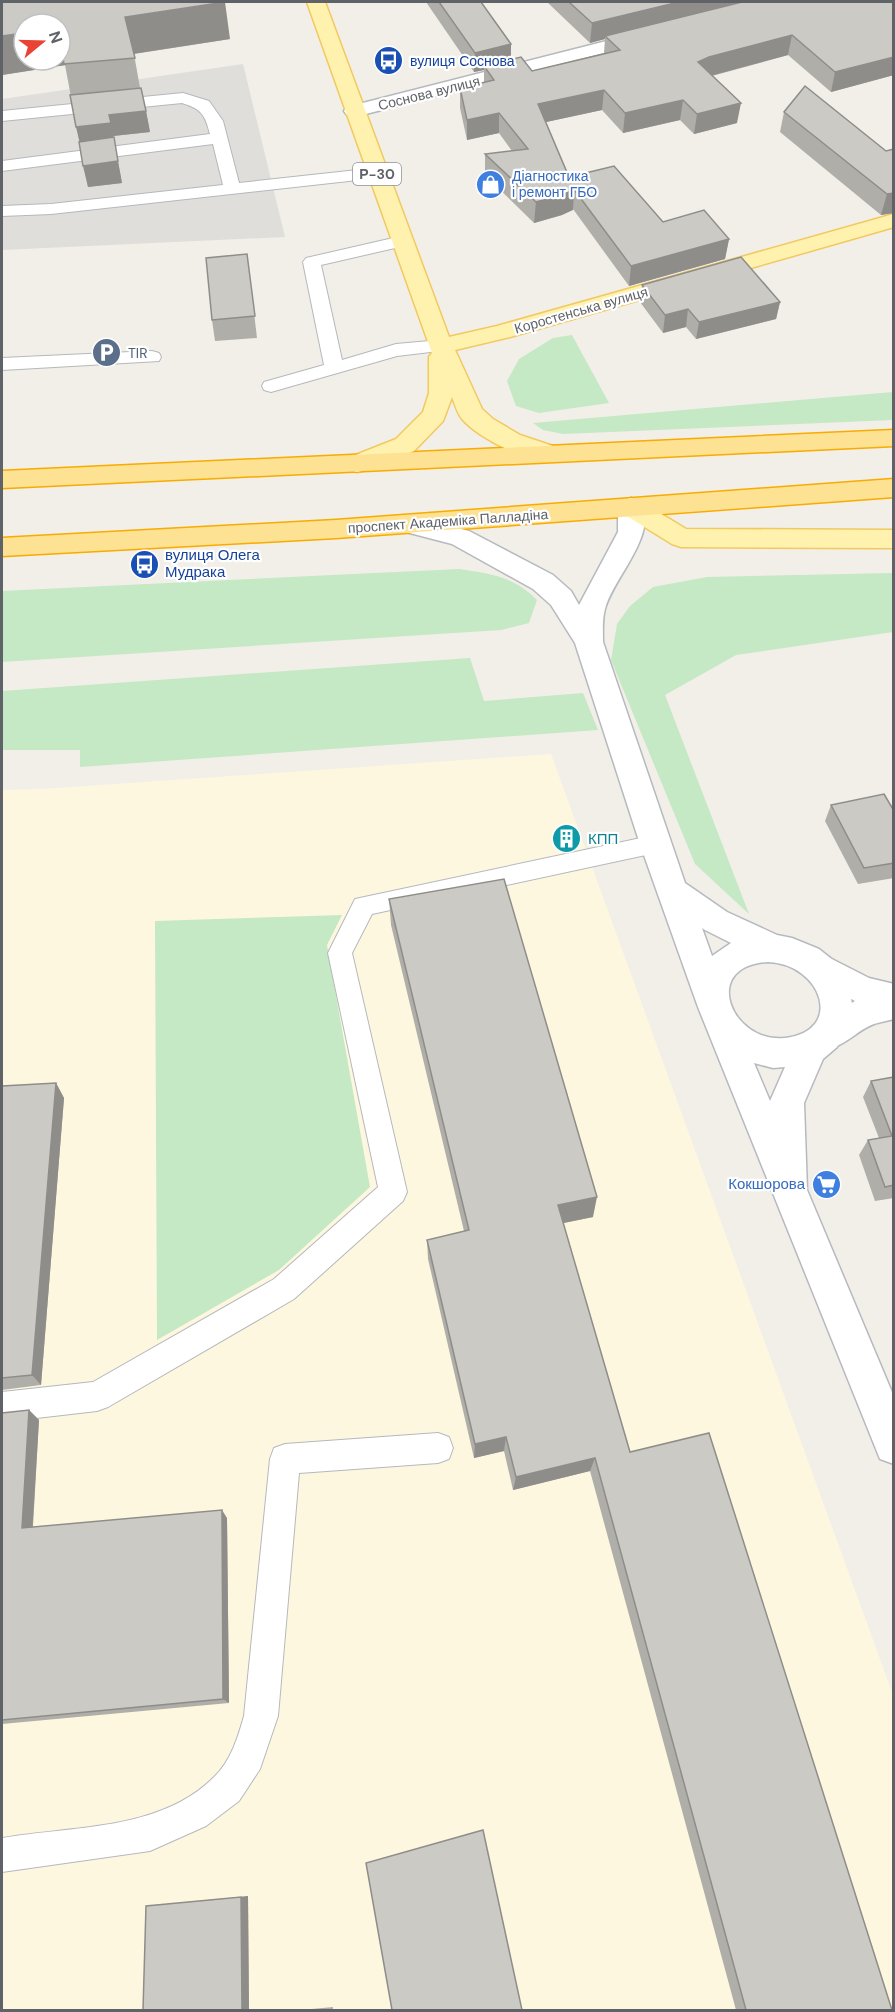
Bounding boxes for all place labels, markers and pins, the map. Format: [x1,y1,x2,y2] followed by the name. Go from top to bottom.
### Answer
[373,45,405,77] bus stop icon: вулиця Соснова
[410,52,515,70] place label: вулиця Соснова
[512,167,597,201] place label: Діагностика і ремонт ГБО
[475,168,507,200] shop icon: Діагностика і ремонт ГБО
[91,337,123,369] parking icon: TIR
[128,344,147,362] place label: TIR
[165,545,260,582] place label: вулиця Олега Мудрака
[128,548,160,580] bus stop icon: вулиця Олега Мудрака
[551,823,583,855] building icon: КПП
[588,829,618,849] place label: КПП
[810,1168,842,1200] supermarket icon: Кокшорова
[728,1174,806,1194] place label: Кокшорова

